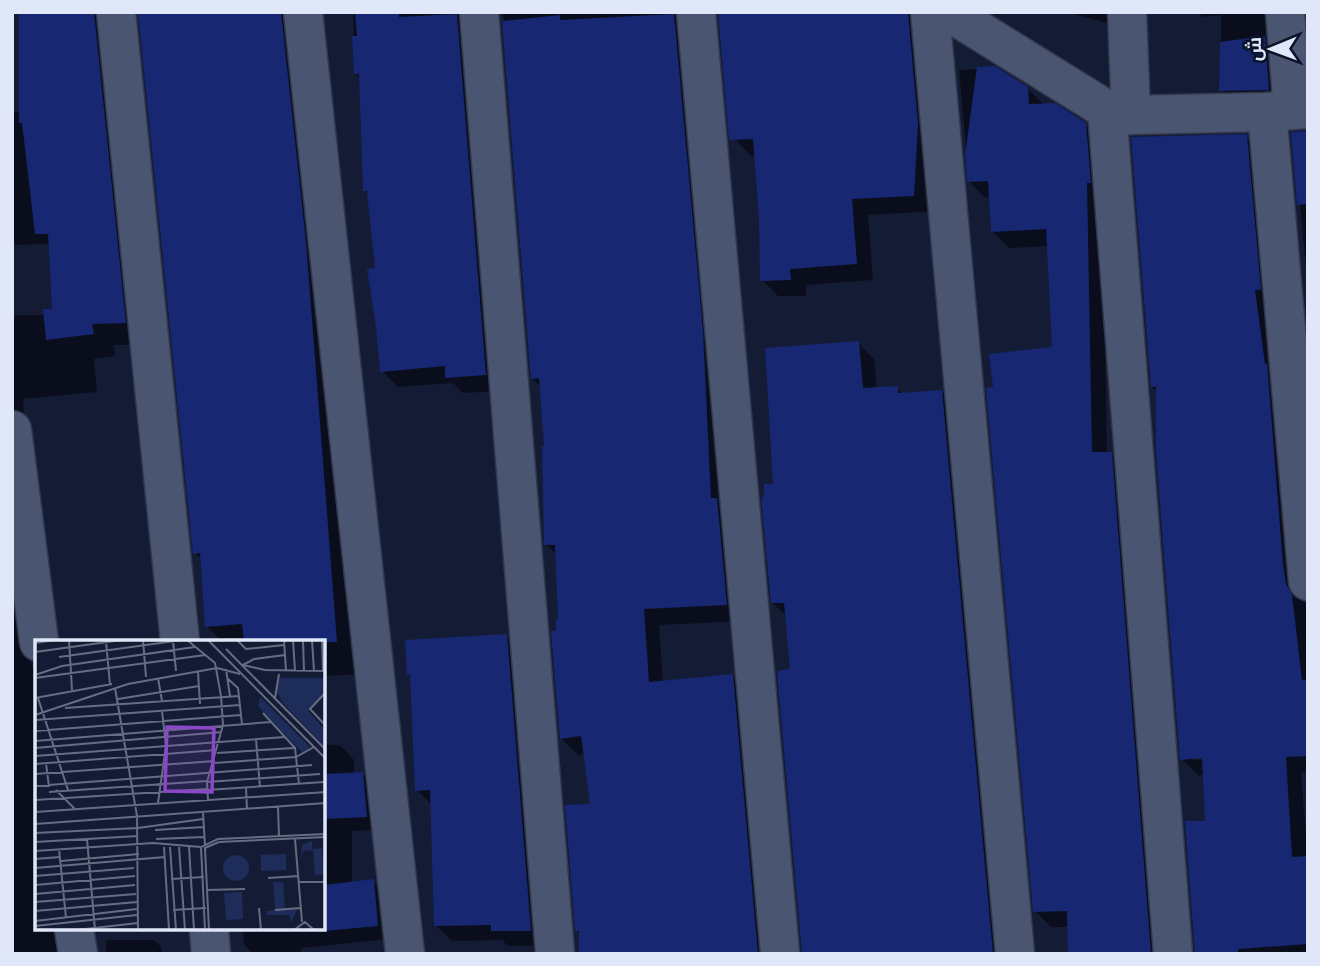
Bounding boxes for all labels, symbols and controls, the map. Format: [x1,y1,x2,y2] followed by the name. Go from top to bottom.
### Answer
[1236,14,1306,84] north arrow
[1241,37,1267,62] text: ش
[35,640,326,931] inset map

